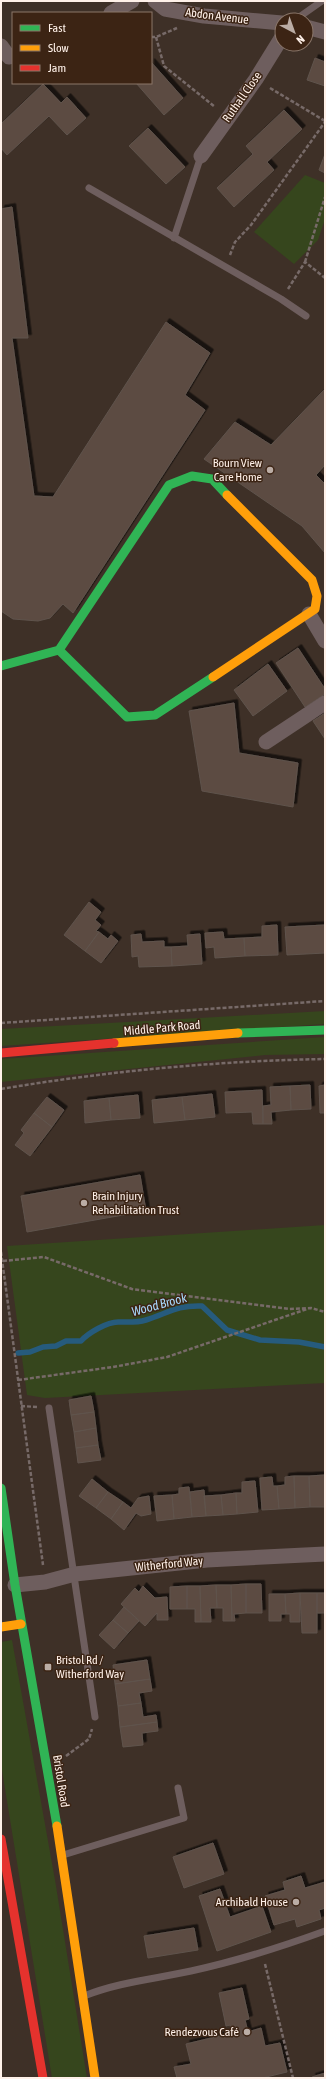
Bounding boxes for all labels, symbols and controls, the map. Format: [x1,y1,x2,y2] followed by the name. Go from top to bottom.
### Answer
[185,5,249,27] street label: Abdon Avenue
[12,12,152,84] legend
[274,12,314,52] north arrow
[48,21,66,35] text: Fast
[294,33,307,46] text: N
[48,41,69,55] text: Slow
[48,61,66,75] text: Jam
[220,69,264,125] street label: Ruthall Close
[213,456,262,484] place label: Bourn View Care Home
[265,465,275,475] marker: Bourn View Care Home
[123,1018,201,1038] street label: Middle Park Road
[92,1189,180,1217] place label: Brain Injury Rehabilitation Trust
[79,1198,89,1208] marker: Brain Injury Rehabilitation Trust
[130,1290,189,1319] water label: Wood Brook
[134,1553,204,1575] street label: Witherford Way
[56,1653,124,1681] place label: Bristol Rd / Witherford Way
[43,1662,53,1672] marker: Bristol Rd / Witherford Way
[50,1754,72,1808] street label: Bristol Road
[216,1895,288,1909] place label: Archibald House
[291,1897,301,1907] marker: Archibald House
[164,2025,239,2039] place label: Rendezvous Café
[242,2027,252,2037] marker: Rendezvous Café

